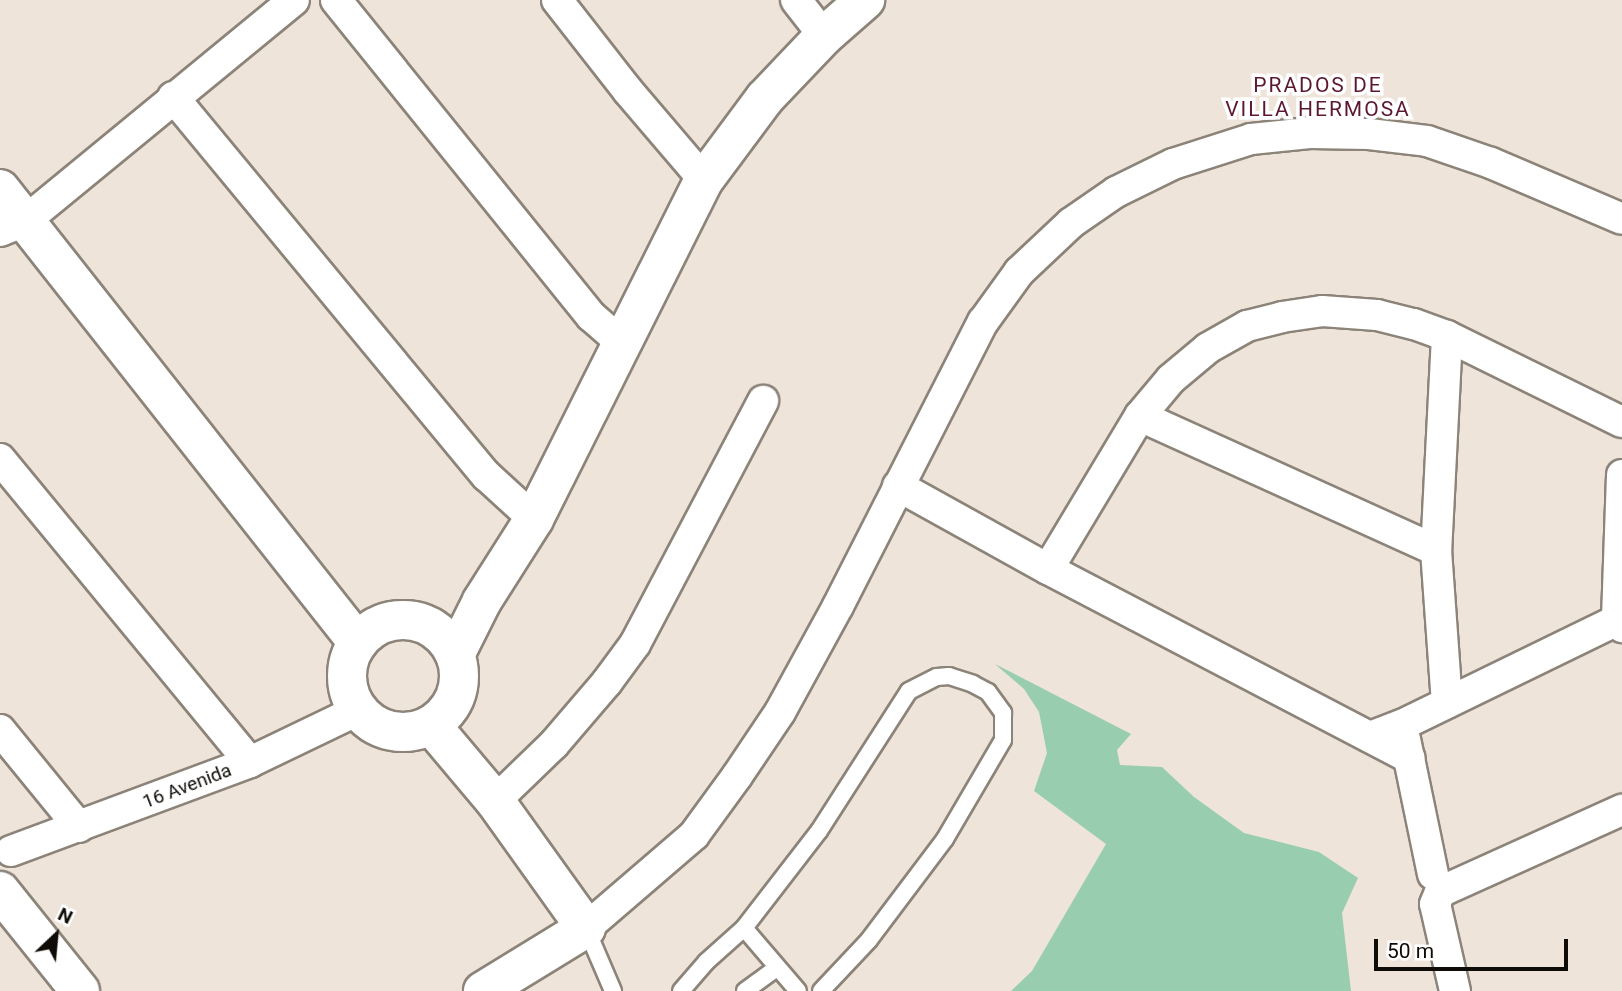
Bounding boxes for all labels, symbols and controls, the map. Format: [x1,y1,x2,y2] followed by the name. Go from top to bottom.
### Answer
[1227,72,1409,122] district label: PRADOS DE VILLA HERMOSA
[139,759,235,813] street label: 16 Avenida
[21,900,91,970] north arrow
[54,902,76,929] text: N
[1377,925,1571,969] scale bar
[1387,939,1434,963] text: 50 m

